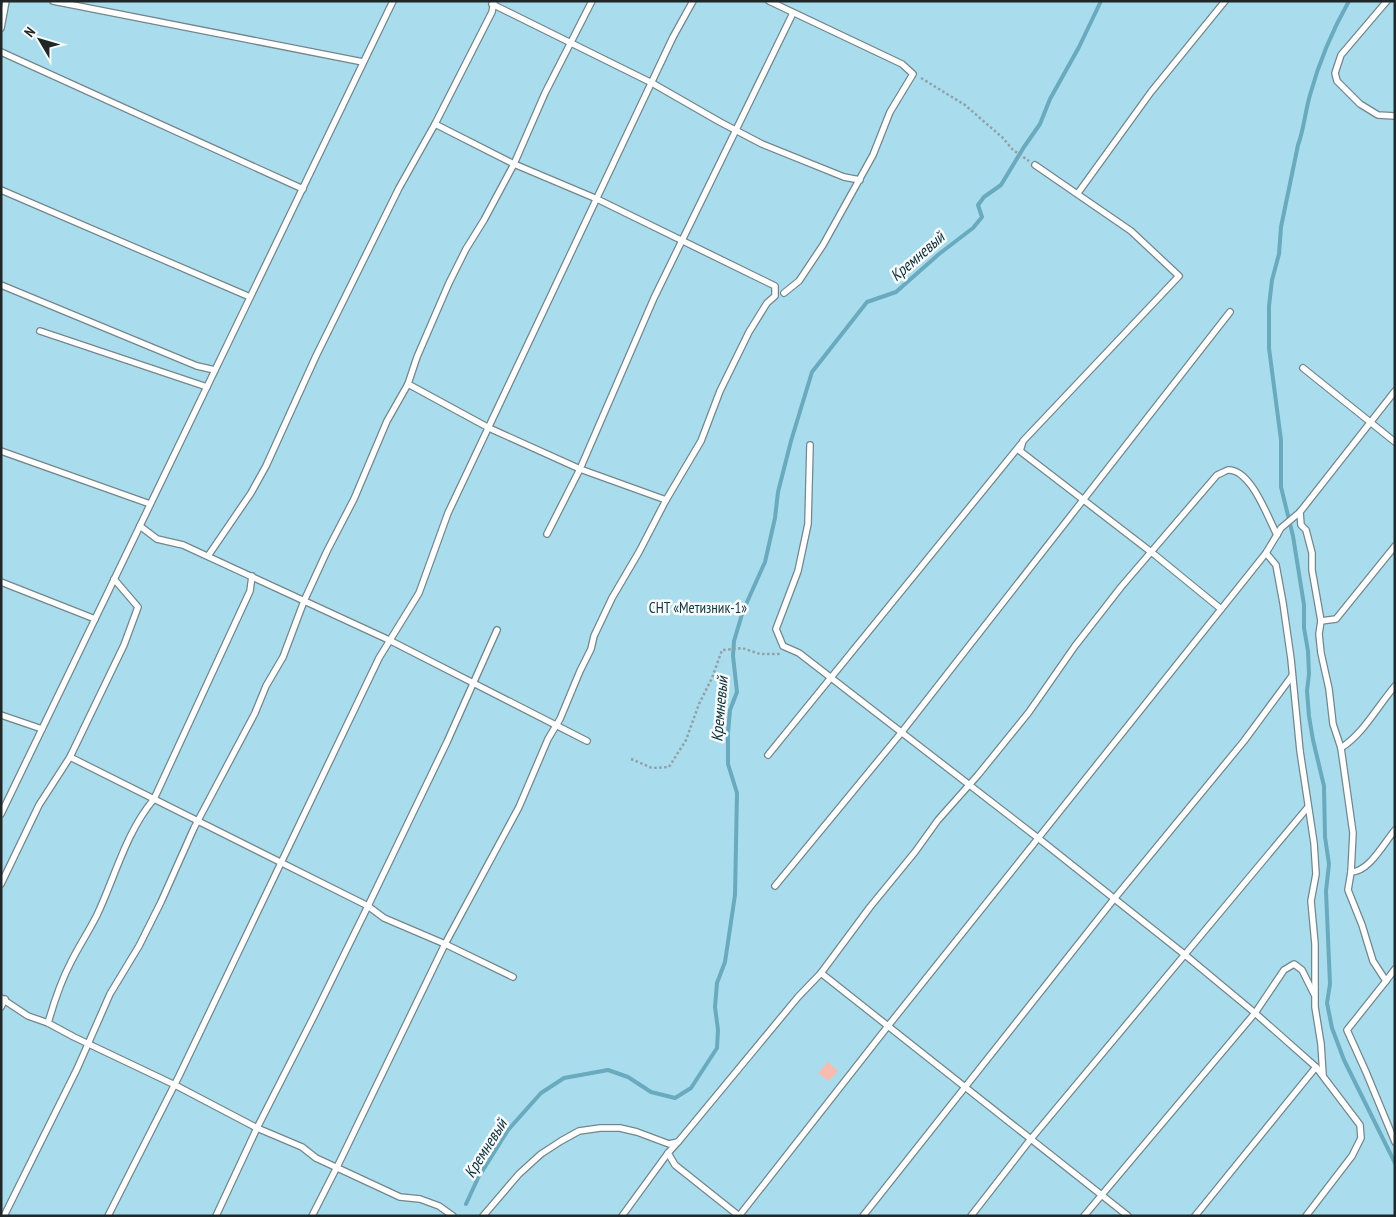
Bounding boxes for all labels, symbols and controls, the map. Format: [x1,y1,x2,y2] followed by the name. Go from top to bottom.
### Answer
[15,15,65,65] north arrow
[20,23,39,41] text: N
[886,226,950,285] water label: Кремневый
[649,598,747,617] park label: СНТ «Метизник-1»
[706,674,732,742] water label: Кремневый
[459,1113,512,1181] water label: Кремневый

